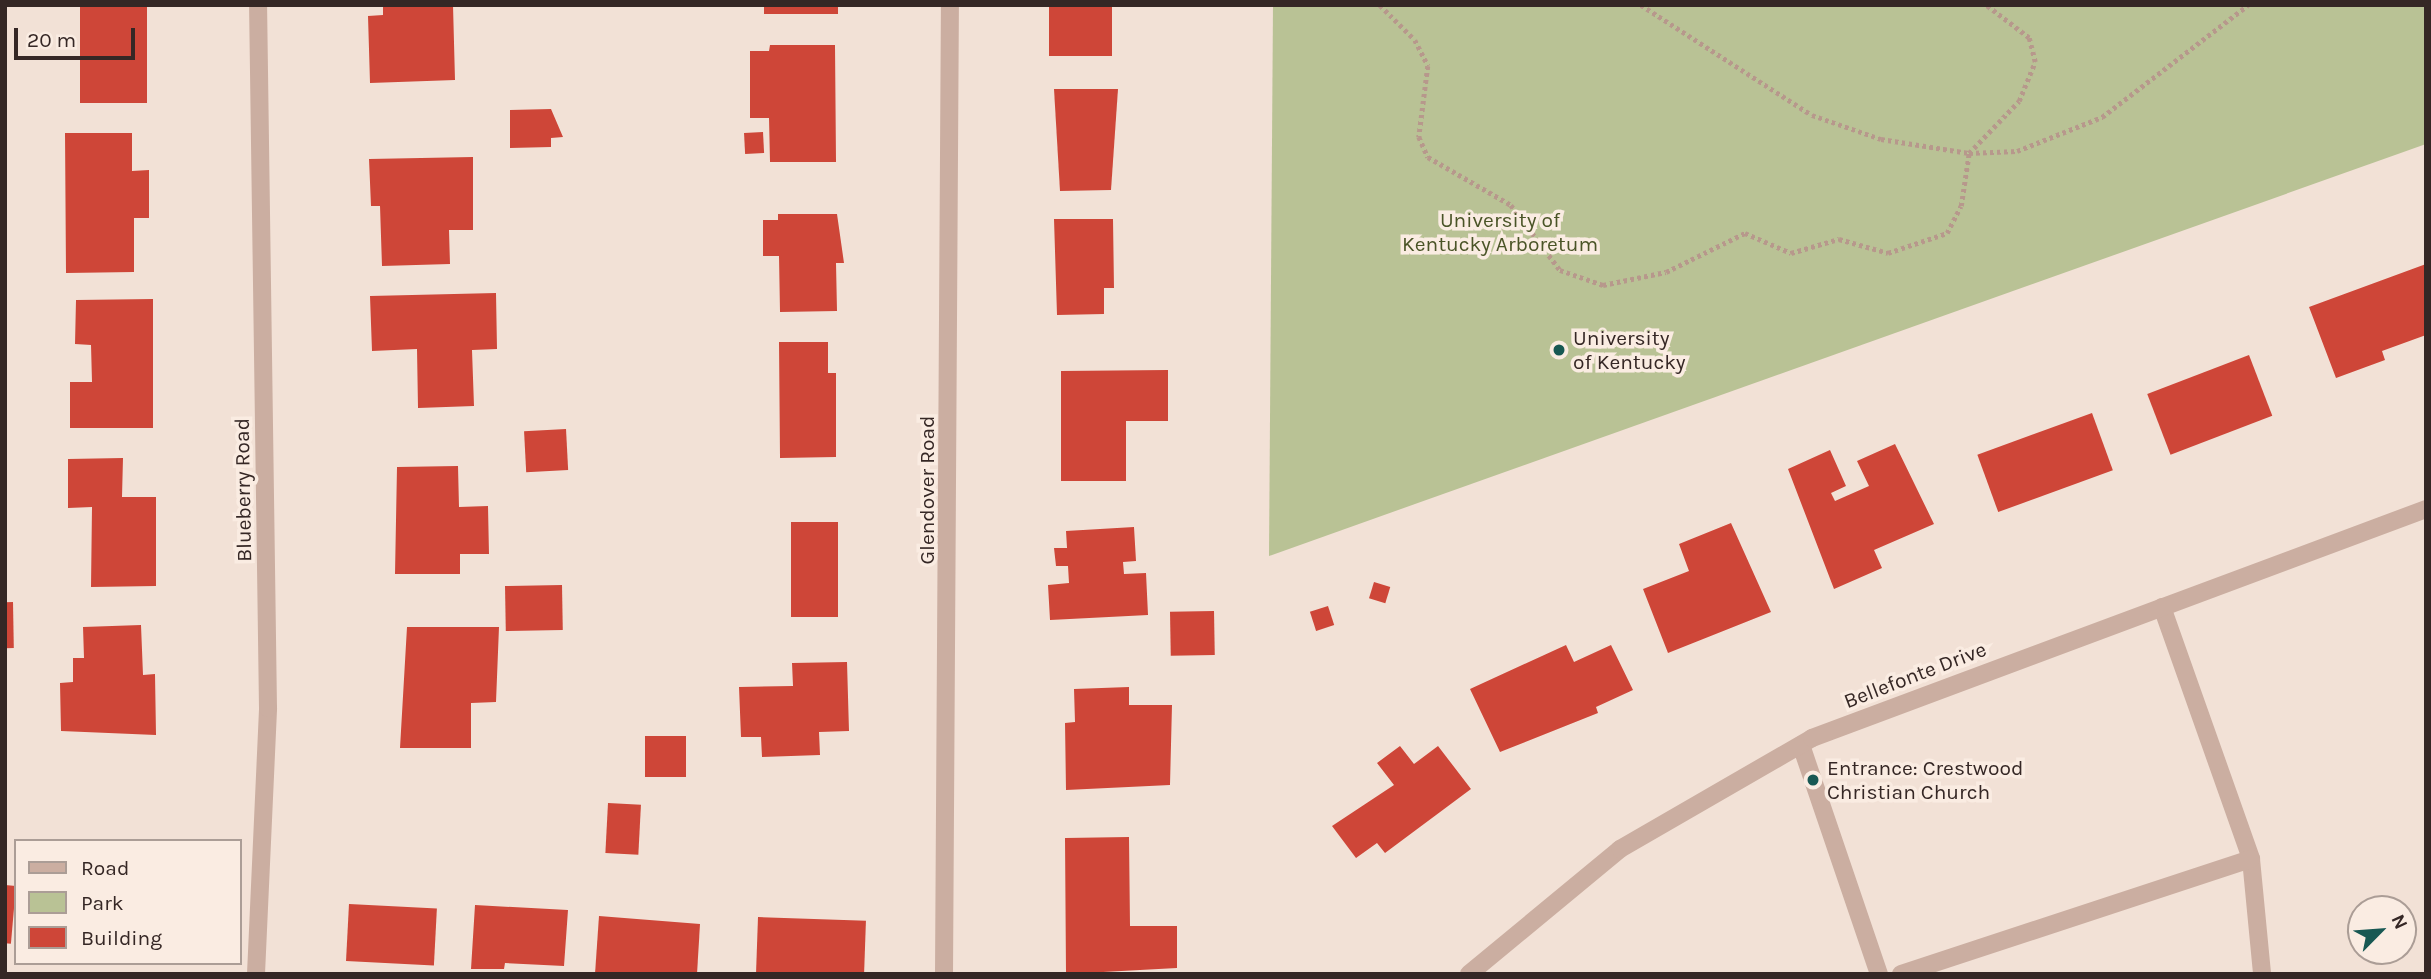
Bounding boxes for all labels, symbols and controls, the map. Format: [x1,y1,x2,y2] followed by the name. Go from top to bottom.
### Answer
[18,14,138,58] scale bar
[27,28,76,52] text: 20 m
[1402,207,1598,257] park label: University of Kentucky Arboretum
[1573,325,1686,375] place label: University of Kentucky
[1551,342,1567,358] marker: University of Kentucky
[914,415,940,565] street label: Glendover Road
[229,418,257,562] street label: Blueberry Road
[1840,636,1990,714] street label: Bellefonte Drive
[1827,755,2023,805] place label: Entrance: Crestwood Christian Church
[1805,772,1821,788] marker: Entrance: Crestwood Christian Church
[14,839,242,965] legend
[81,856,129,880] text: Road
[81,891,124,915] text: Park
[2347,895,2417,965] north arrow
[2386,911,2412,933] text: N
[81,926,162,950] text: Building

